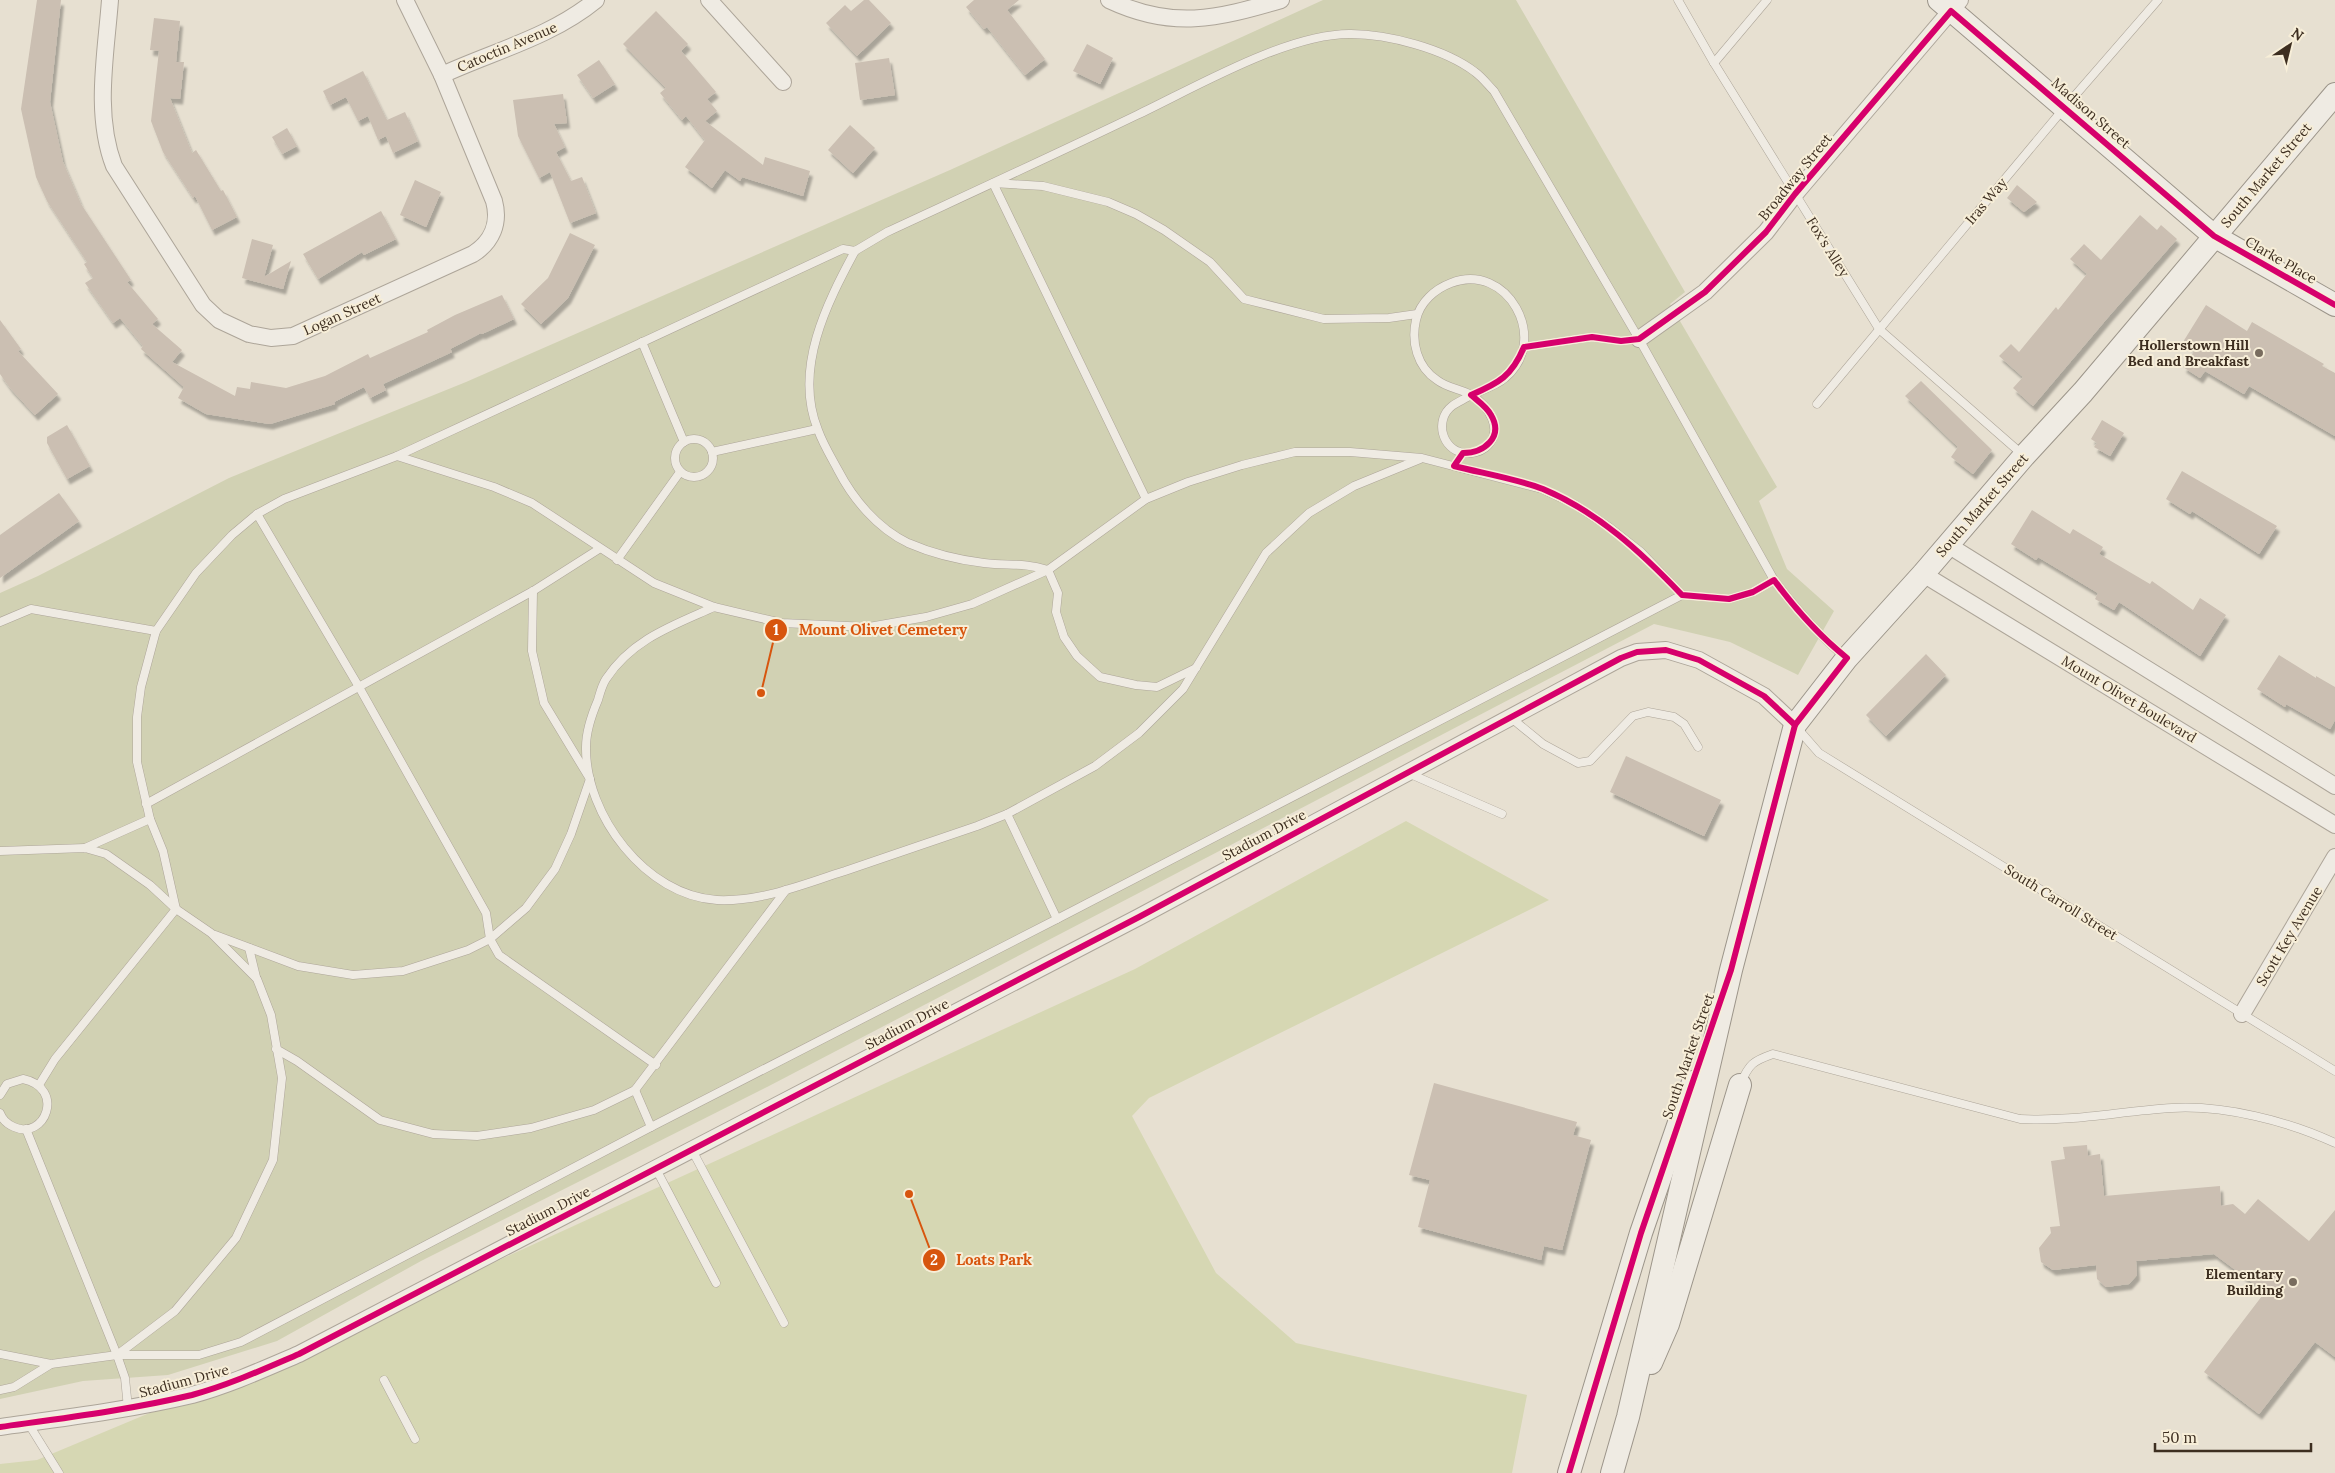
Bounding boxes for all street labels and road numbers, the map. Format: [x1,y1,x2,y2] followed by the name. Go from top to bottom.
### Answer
[454,18,560,76] street label: Catoctin Avenue
[2048,74,2135,153] street label: Madison Street
[2217,118,2316,231] street label: South Market Street
[1754,129,1836,224] street label: Broadway Street
[1961,173,2011,228] street label: Iras Way
[1803,214,1854,281] street label: Fox's Alley
[2242,232,2320,288] street label: Clarke Place
[300,289,384,339] street label: Logan Street
[1932,449,2032,561] street label: South Market Street
[2058,652,2200,746] street label: Mount Olivet Boulevard
[1219,805,1309,865] street label: Stadium Drive
[2001,860,2121,944] street label: South Carroll Street
[2252,882,2326,989] street label: Scott Key Avenue
[1658,990,1718,1121] street label: South Market Street
[862,994,952,1054] street label: Stadium Drive
[503,1182,594,1240] street label: Stadium Drive
[137,1360,231,1402] street label: Stadium Drive

